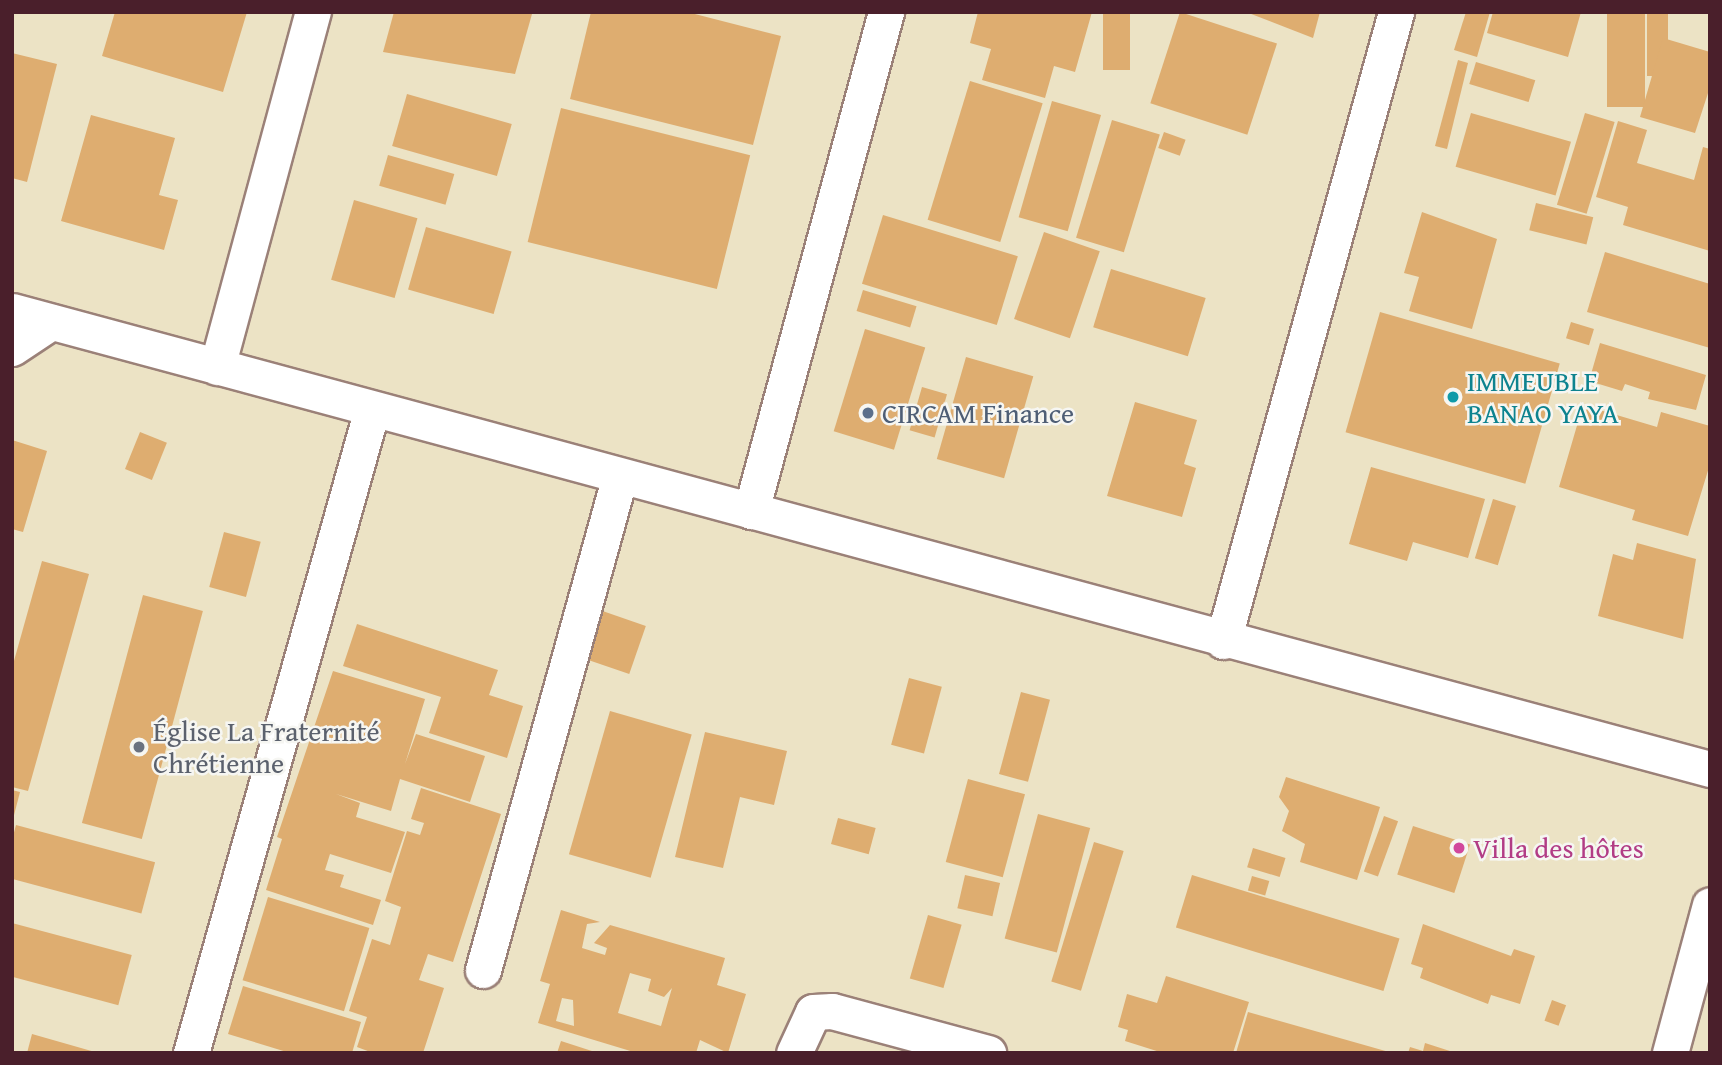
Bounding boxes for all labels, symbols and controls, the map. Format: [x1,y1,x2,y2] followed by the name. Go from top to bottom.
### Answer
[1467,364,1619,430] place label: IMMEUBLE BANAO YAYA
[1445,389,1461,405] marker: IMMEUBLE BANAO YAYA
[882,396,1074,430] place label: CIRCAM Finance
[860,405,876,421] marker: CIRCAM Finance
[153,714,380,780] place label: Église La Fraternité Chrétienne
[131,739,147,755] marker: Église La Fraternité Chrétienne
[1473,831,1644,865] place label: Villa des hôtes
[1451,840,1467,856] marker: Villa des hôtes

